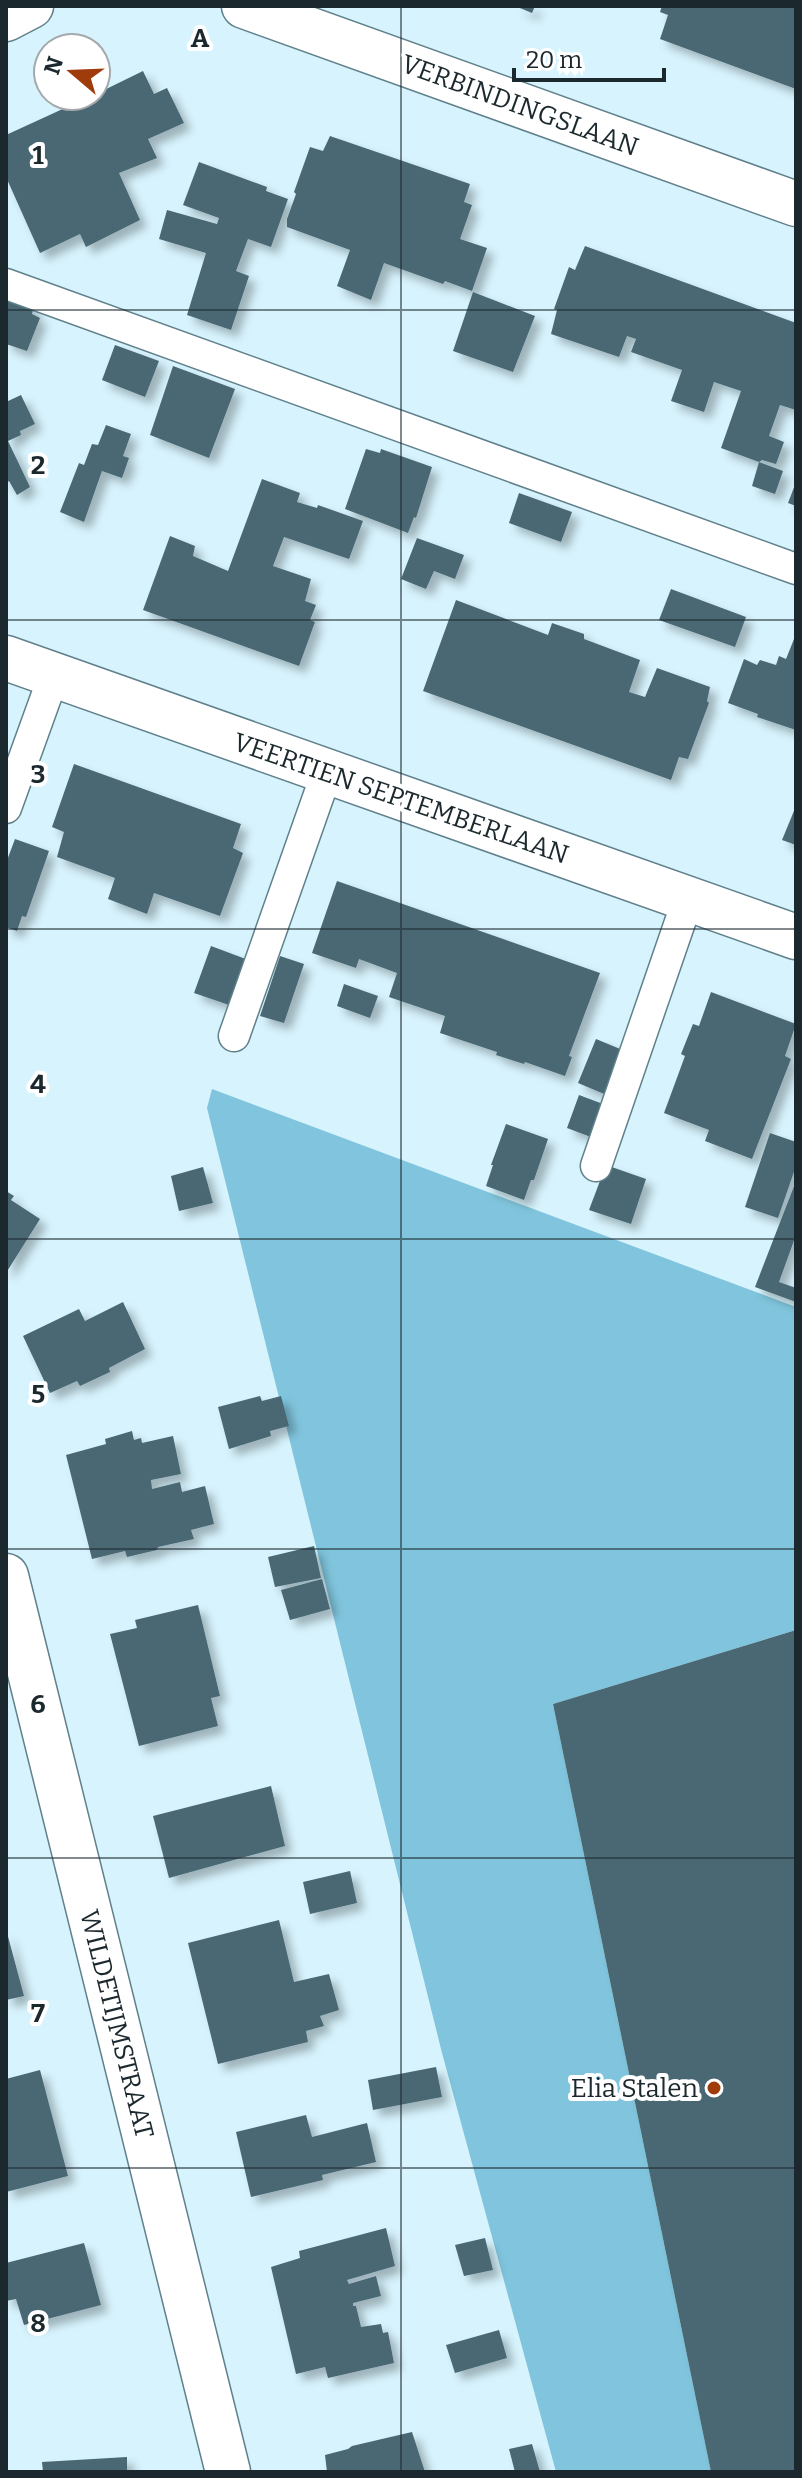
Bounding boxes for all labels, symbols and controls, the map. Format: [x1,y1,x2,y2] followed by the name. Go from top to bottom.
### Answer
[191,23,210,54] text: A
[32,32,112,112] north arrow
[514,32,664,82] scale bar
[526,46,582,74] text: 20 m
[397,48,643,163] street label: VERBINDINGSLAAN
[38,53,69,78] text: N
[32,140,44,171] text: 1
[31,450,45,481] text: 2
[229,726,572,870] street label: VEERTIEN SEPTEMBERLAAN
[31,759,45,790] text: 3
[30,1069,46,1100] text: 4
[31,1379,45,1410] text: 5
[30,1689,46,1720] text: 6
[73,1907,160,2142] street label: WILDETIJMSTRAAT
[31,1998,45,2029] text: 7
[571,2073,699,2104] place label: Elia Stalen
[705,2079,723,2097] marker: Elia Stalen
[30,2308,46,2339] text: 8

